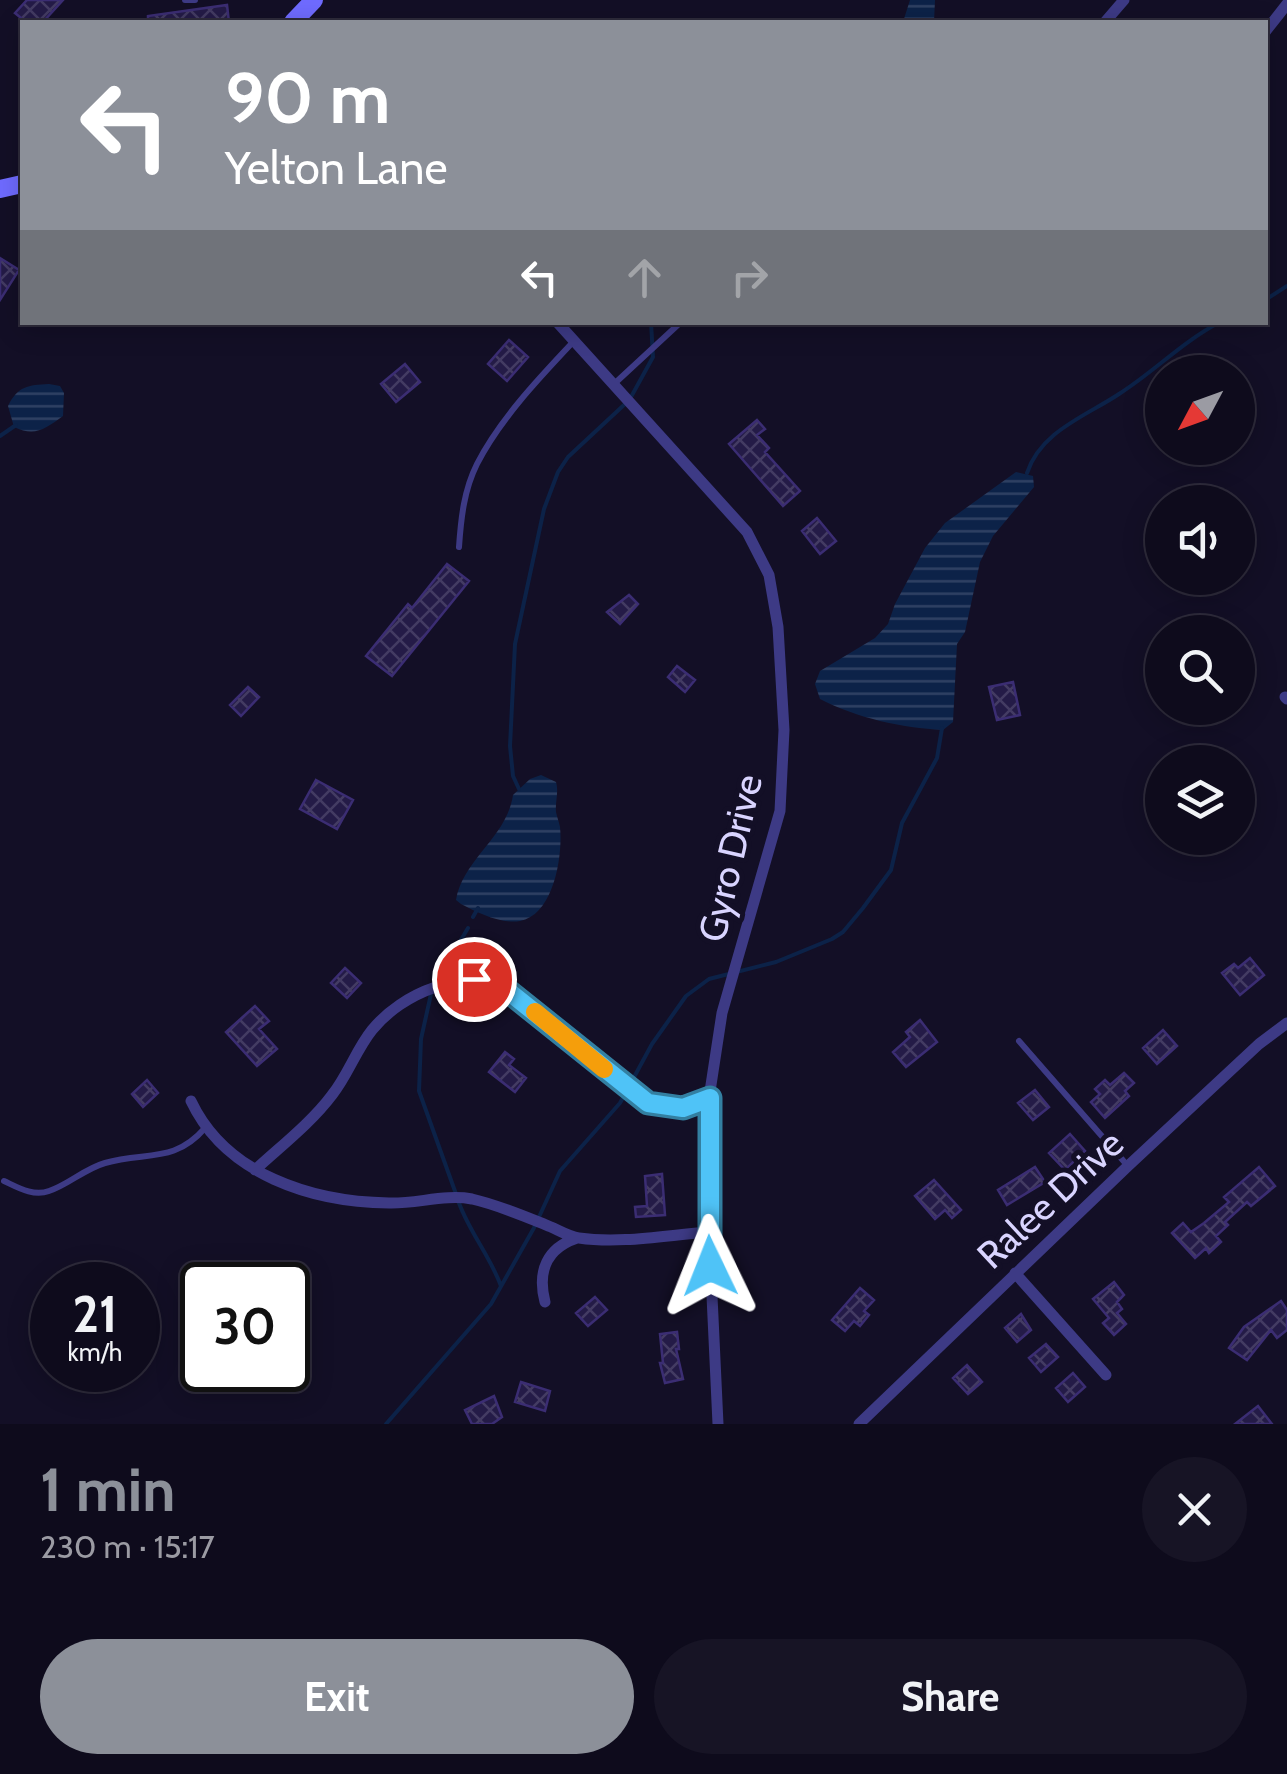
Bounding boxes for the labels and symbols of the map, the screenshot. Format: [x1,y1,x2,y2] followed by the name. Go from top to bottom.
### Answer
[1145,355,1255,465] north arrow
[688,770,772,946] street label: Gyro Drive
[432,937,517,1022] pin
[967,1120,1133,1278] street label: Ralee Drive
[658,1214,762,1318] position arrow
[180,1262,310,1392] speed limit sign: 30

